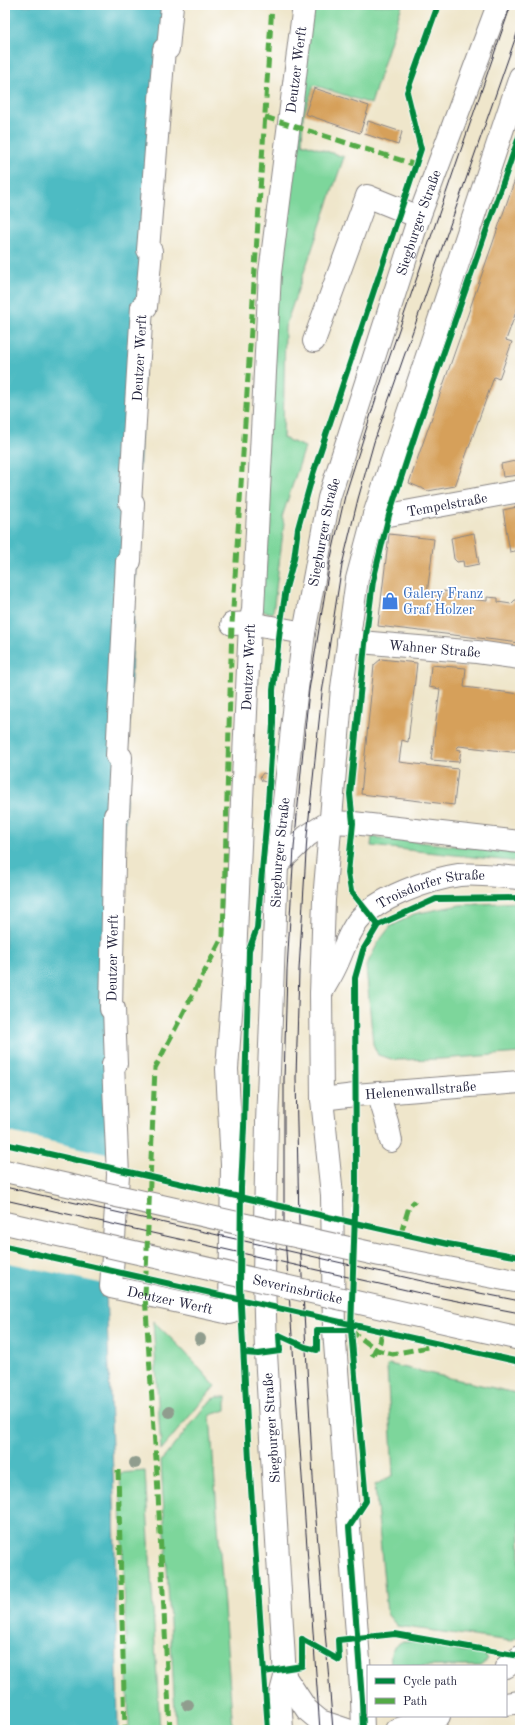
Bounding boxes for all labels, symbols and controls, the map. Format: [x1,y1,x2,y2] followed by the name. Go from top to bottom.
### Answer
[284,25,309,114] street label: Deutzer Werft
[395,168,444,277] street label: Siegburger Straße
[131,314,149,402] street label: Deutzer Werft
[307,476,343,588] street label: Siegburger Straße
[406,491,489,520] street label: Tempelstraße
[403,587,483,617] place label: Galery Franz Graf Holzer
[380,591,400,611] shop icon: Galery Franz Graf Holzer
[240,623,258,711] street label: Deutzer Werft
[388,638,481,660] street label: Wahner Straße
[269,797,292,908] street label: Siegburger Straße
[374,868,485,912] street label: Troisdorfer Straße
[105,914,121,1002] street label: Deutzer Werft
[364,1079,477,1102] street label: Helenenwallstraße
[251,1273,344,1307] street label: Severinsbrücke
[126,1285,214,1317] street label: Deutzer Werft
[261,1372,283,1484] street label: Siegburger Straße
[367,1665,507,1717] legend
[403,1676,458,1688] text: Cycle path
[403,1696,428,1708] text: Path

